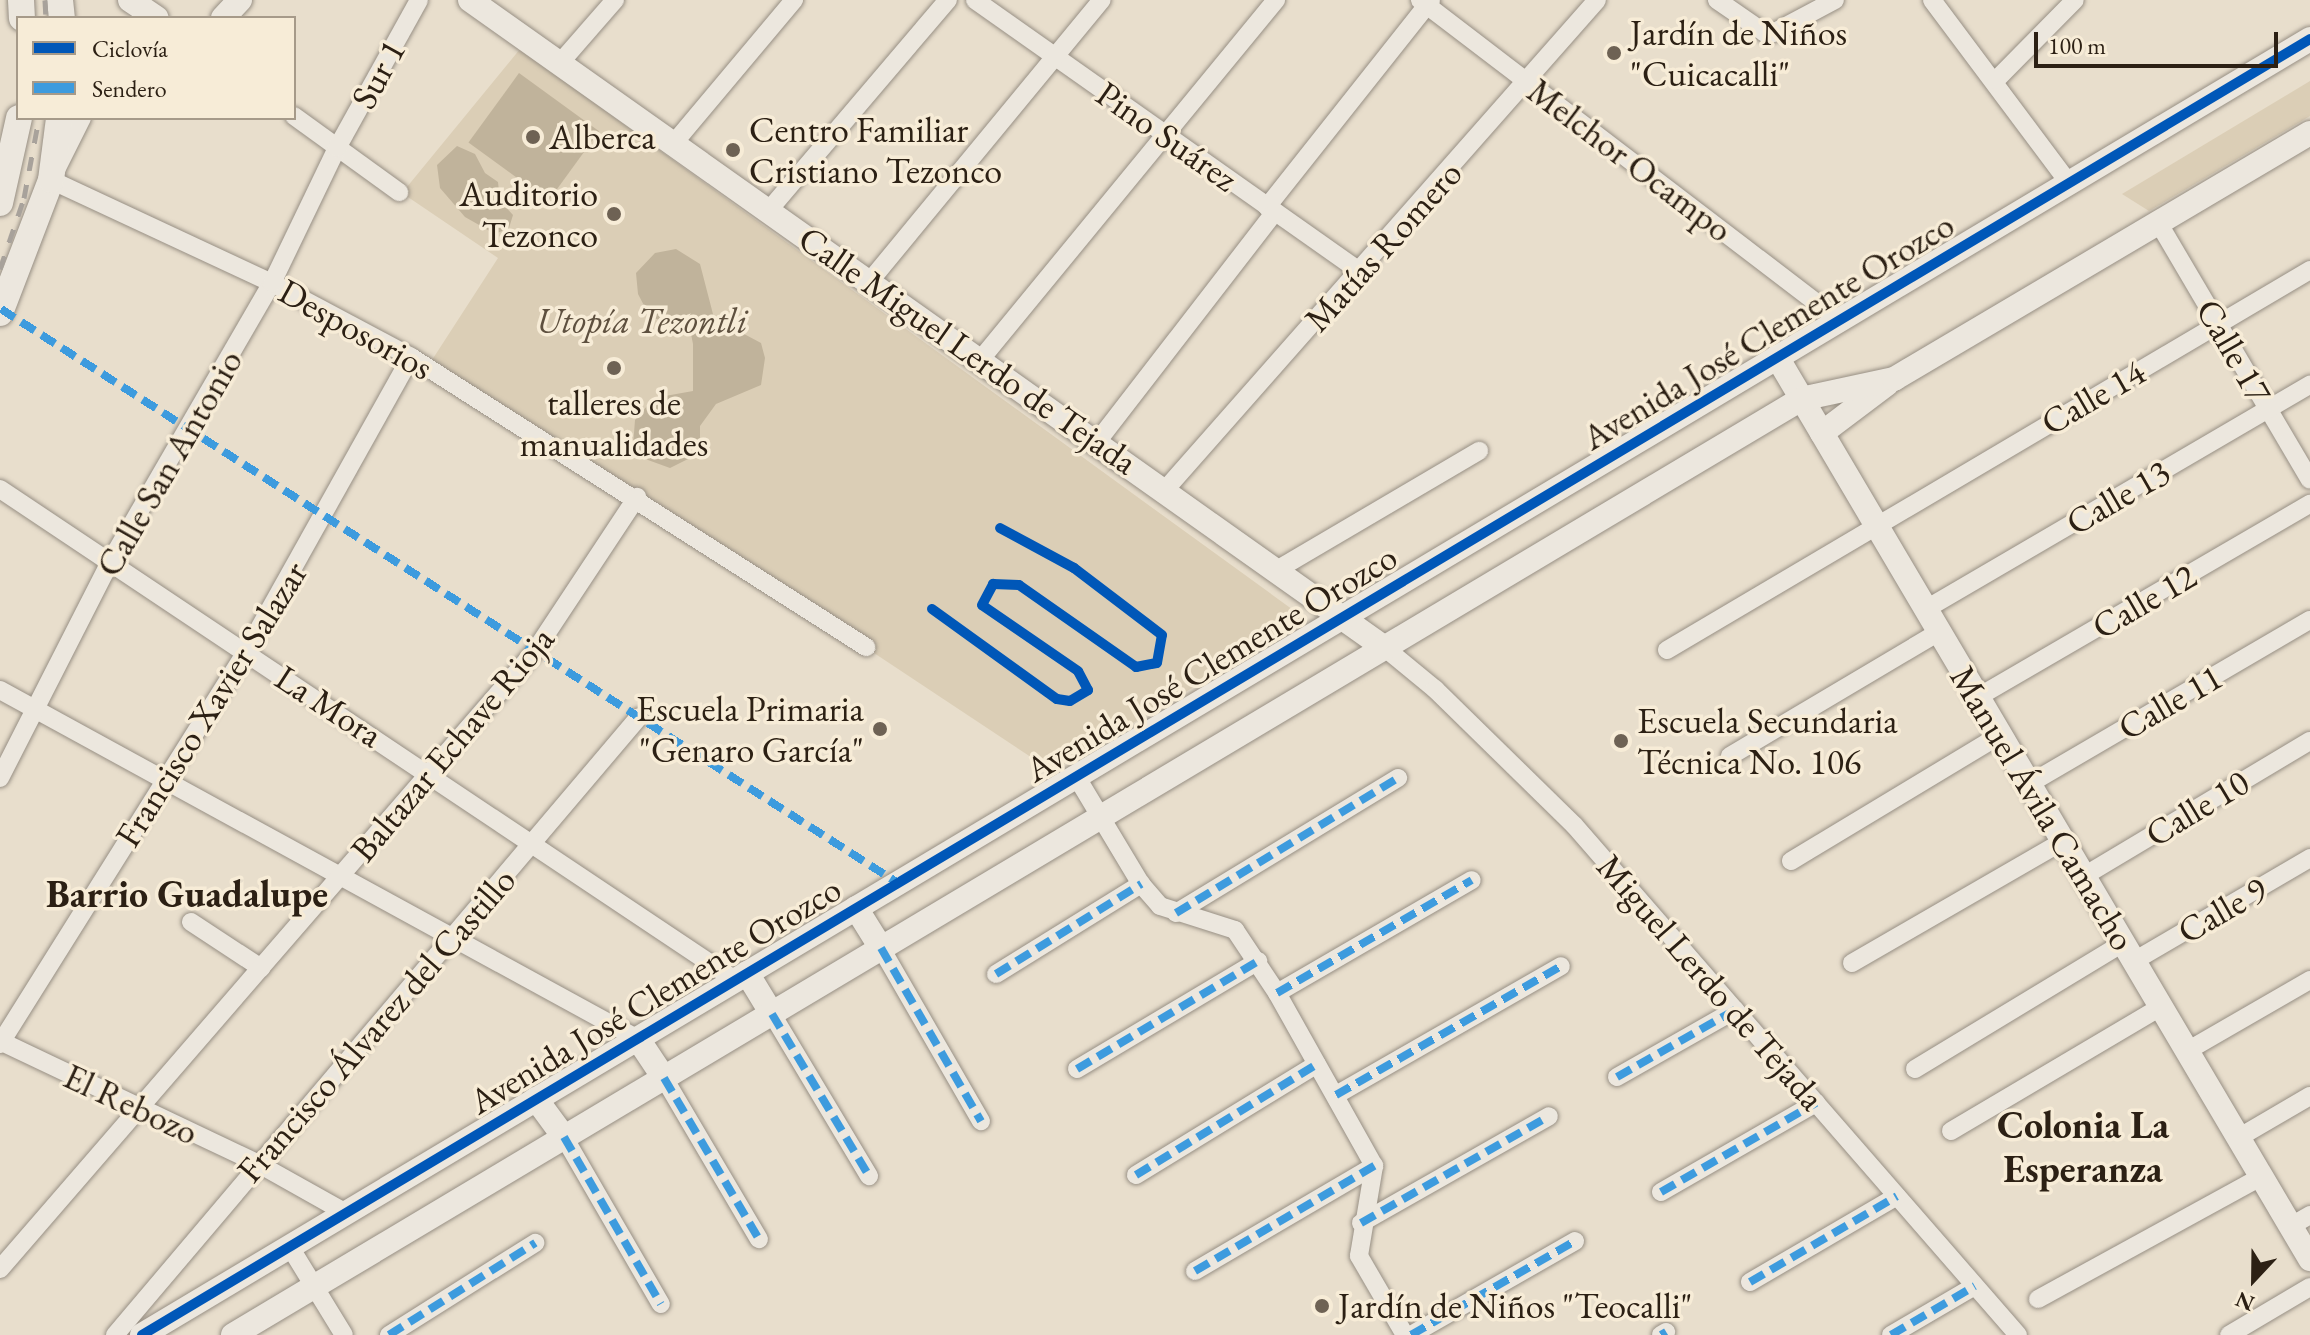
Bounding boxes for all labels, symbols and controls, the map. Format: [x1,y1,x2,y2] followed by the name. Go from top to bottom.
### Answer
[1630,10,1847,95] place label: Jardín de Niños "Cuicacalli"
[16,16,296,120] legend
[2038,16,2282,66] scale bar
[2048,30,2106,61] text: 100 m
[342,32,414,116] street label: Sur 1
[92,33,168,64] text: Ciclovía
[1605,44,1623,62] marker: Jardín de Niños "Cuicacalli"
[1519,69,1741,251] street label: Melchor Ocampo
[1088,72,1246,200] street label: Pino Suárez
[92,73,167,104] text: Sendero
[749,107,1002,192] place label: Centro Familiar Cristiano Tezonco
[549,115,656,159] place label: Alberca
[524,128,542,146] marker: Alberca
[724,141,742,159] marker: Centro Familiar Cristiano Tezonco
[1295,152,1471,340] street label: Matías Romero
[459,171,598,256] place label: Auditorio Tezonco
[1574,203,1962,459] street label: Avenida José Clemente Orozco
[605,205,623,223] marker: Auditorio Tezonco
[790,217,1146,483] street label: Calle Miguel Lerdo de Tejada
[272,269,440,389] street label: Desposorios
[2187,291,2281,411] street label: Calle 17
[537,299,747,343] park label: Utopía Tezontli
[87,342,251,584] street label: Calle San Antonio
[2033,350,2153,444] street label: Calle 14
[605,359,623,377] marker: talleres de manualidades
[520,380,708,465] place label: talleres de manualidades
[2058,450,2178,544] street label: Calle 13
[1017,535,1405,791] street label: Avenida José Clemente Orozco
[106,553,316,855] street label: Francisco Xavier Salazar
[2084,554,2204,648] street label: Calle 12
[341,618,563,870] street label: Baltazar Echave Rioja
[2110,655,2230,749] street label: Calle 11
[268,656,390,756] street label: La Mora
[1941,658,2145,958] street label: Manuel Ávila Camacho
[636,686,864,771] place label: Escuela Primaria "Genaro García"
[1637,698,1898,783] place label: Escuela Secundaria Técnica No. 106
[871,720,889,738] marker: Escuela Primaria "Genaro García"
[1612,732,1630,750] marker: Escuela Secundaria Técnica No. 106
[2137,760,2257,856] street label: Calle 10
[1588,845,1834,1119] street label: Miguel Lerdo de Tejada
[228,859,524,1191] street label: Francisco Álvarez del Castillo
[461,867,849,1123] street label: Avenida José Clemente Orozco
[2170,867,2274,953] street label: Calle 9
[46,871,328,917] district label: Barrio Guadalupe
[57,1054,205,1154] street label: El Rebozo
[1997,1102,2169,1192] district label: Colonia La Esperanza
[2214,1239,2294,1319] north arrow
[1338,1284,1692,1328] place label: Jardín de Niños "Teocalli"
[2231,1285,2259,1318] text: N
[1313,1297,1331,1315] marker: Jardín de Niños "Teocalli"

